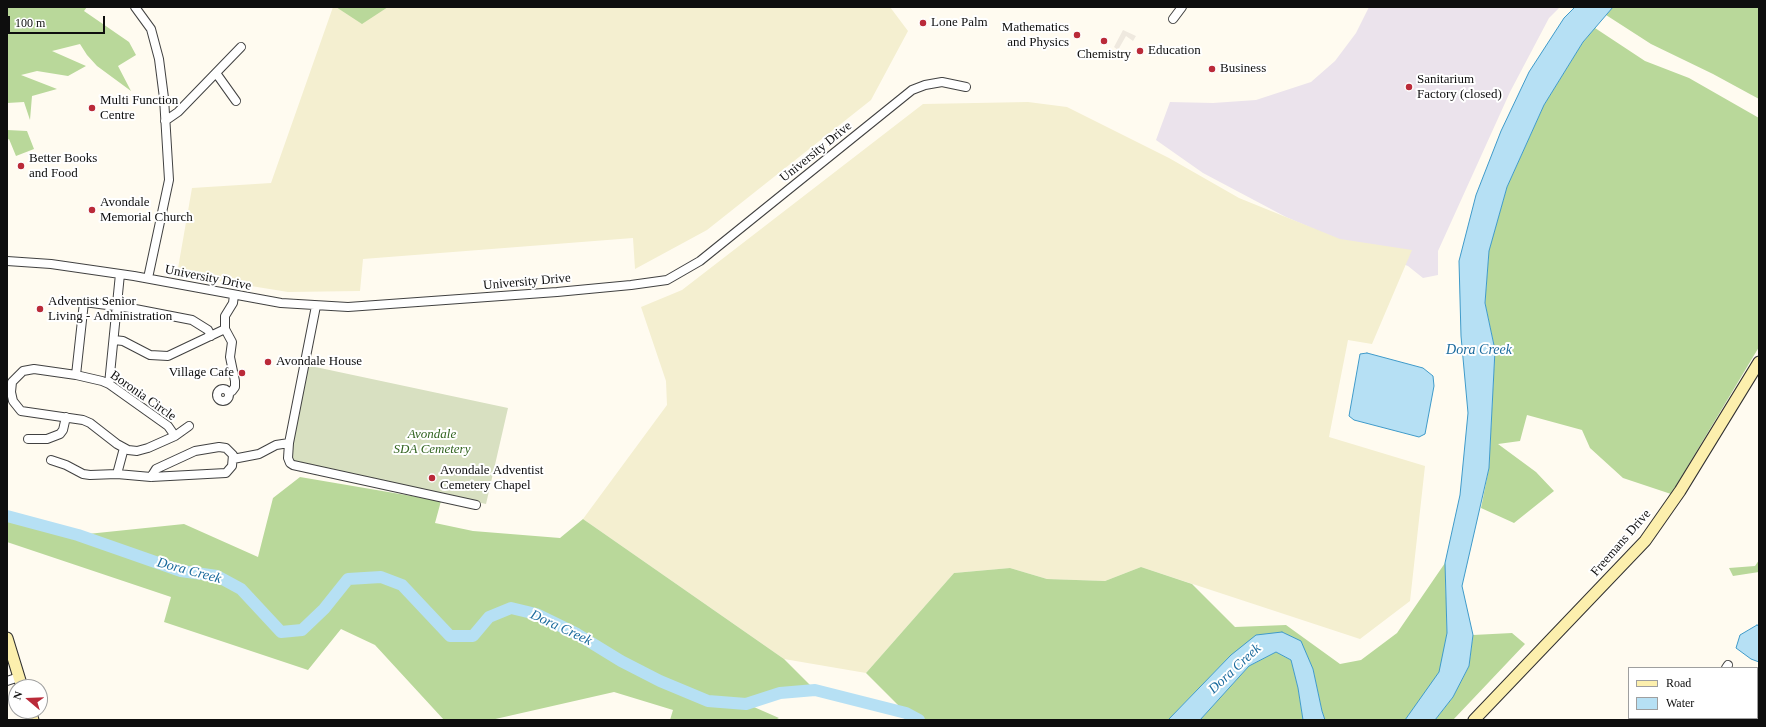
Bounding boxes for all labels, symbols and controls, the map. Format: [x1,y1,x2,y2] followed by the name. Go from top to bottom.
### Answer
[10,8,107,34] scale bar
[931,15,988,31] place label: Lone Palm
[15,16,45,30] text: 100 m
[918,18,928,28] marker: Lone Palm
[1002,20,1069,51] place label: Mathematics and Physics
[1072,30,1082,40] marker: Mathematics and Physics
[1099,36,1109,46] marker: Chemistry
[1148,43,1201,59] place label: Education
[1135,46,1145,56] marker: Education
[1077,47,1131,63] place label: Chemistry
[1220,61,1266,77] place label: Business
[1207,64,1217,74] marker: Business
[1417,72,1502,103] place label: Sanitarium Factory (closed)
[1404,82,1414,92] marker: Sanitarium Factory (closed)
[100,93,178,124] place label: Multi Function Centre
[87,103,97,113] marker: Multi Function Centre
[777,118,855,186] street label: University Drive
[29,151,97,182] place label: Better Books and Food
[16,161,26,171] marker: Better Books and Food
[100,195,193,226] place label: Avondale Memorial Church
[87,205,97,215] marker: Avondale Memorial Church
[163,262,253,294] street label: University Drive
[483,270,571,294] street label: University Drive
[48,294,172,325] place label: Adventist Senior Living - Administration
[35,304,45,314] marker: Adventist Senior Living - Administration
[1446,342,1512,358] water label: Dora Creek
[276,354,362,370] place label: Avondale House
[263,357,273,367] marker: Avondale House
[169,365,234,381] place label: Village Cafe
[107,368,179,424] street label: Boronia Circle
[237,368,247,378] marker: Village Cafe
[394,427,470,458] park label: Avondale SDA Cemetery
[440,463,543,494] place label: Avondale Adventist Cemetery Chapel
[427,473,437,483] marker: Avondale Adventist Cemetery Chapel
[1588,506,1654,580] street label: Freemans Drive
[155,554,223,588] water label: Dora Creek
[528,606,594,650] water label: Dora Creek
[1205,640,1265,698] water label: Dora Creek
[1628,667,1758,719] legend
[1666,676,1691,690] text: Road
[8,679,48,719] north arrow
[11,690,25,701] text: N
[1666,696,1694,710] text: Water

